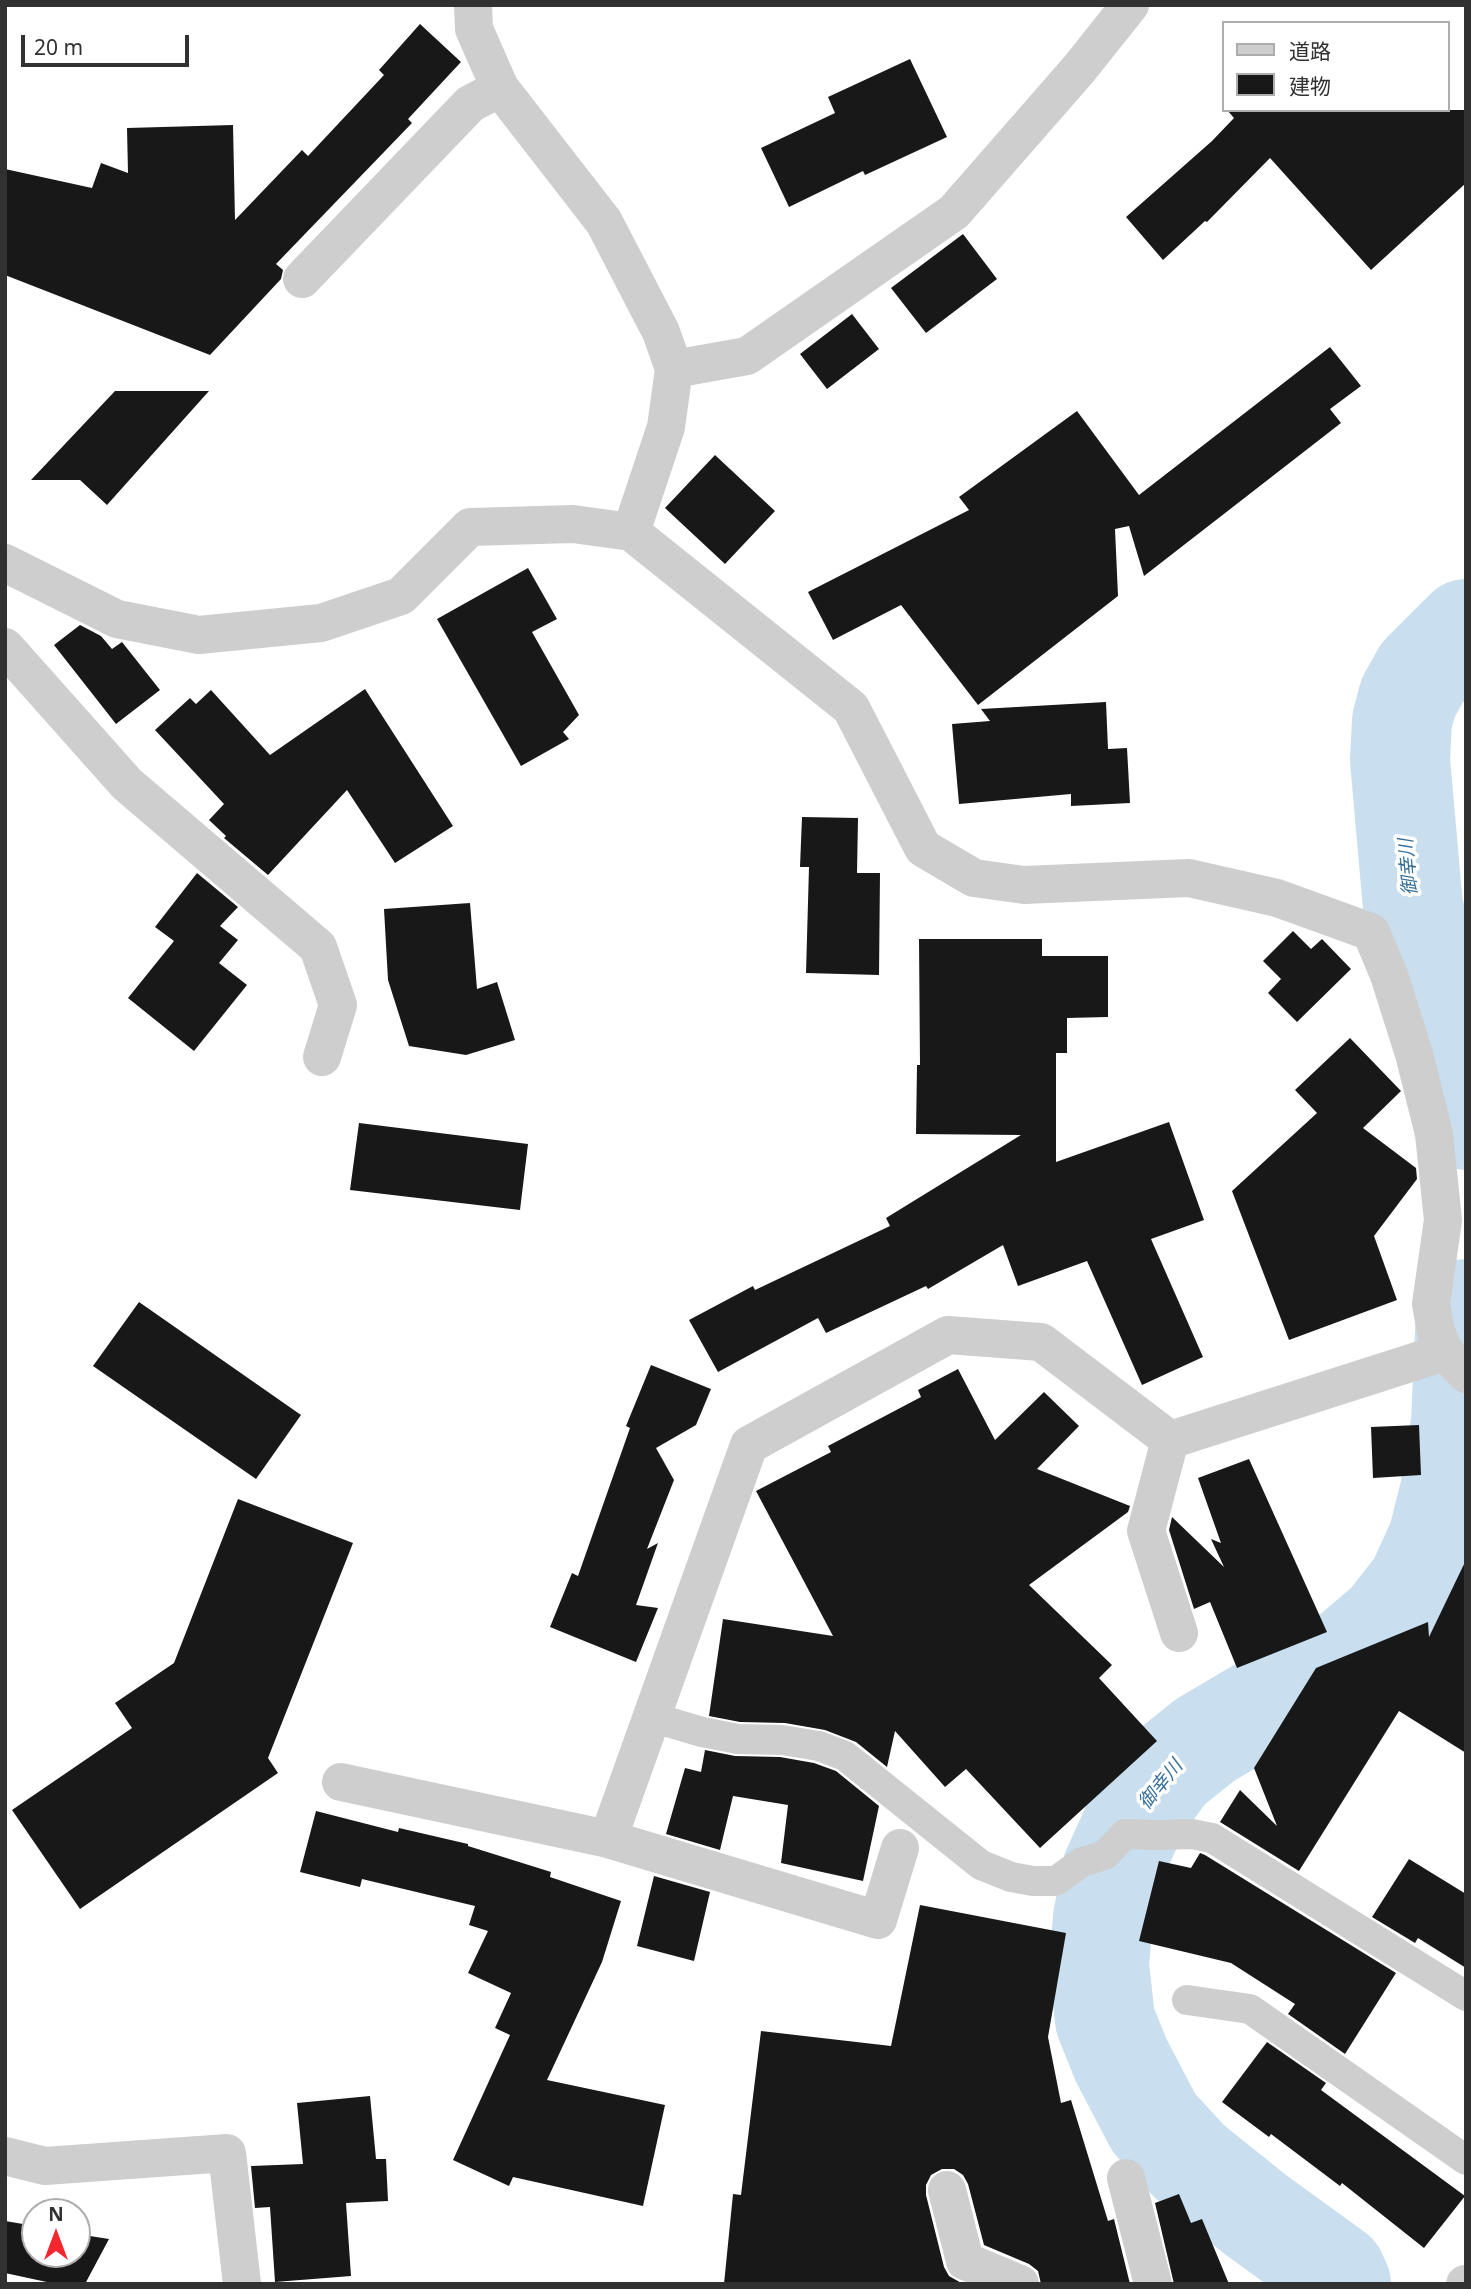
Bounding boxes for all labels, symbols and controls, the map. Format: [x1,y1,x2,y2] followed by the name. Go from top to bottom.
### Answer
[24,21,192,65] scale bar
[1222,21,1450,112] legend
[34,33,83,61] text: 20 m
[1289,37,1331,65] text: 道路
[1289,72,1331,100] text: 建物
[1395,838,1423,896] water label: 御幸川
[1134,1756,1188,1814] water label: 御幸川
[21,2198,91,2268] north arrow
[48,2201,64,2227] text: N

